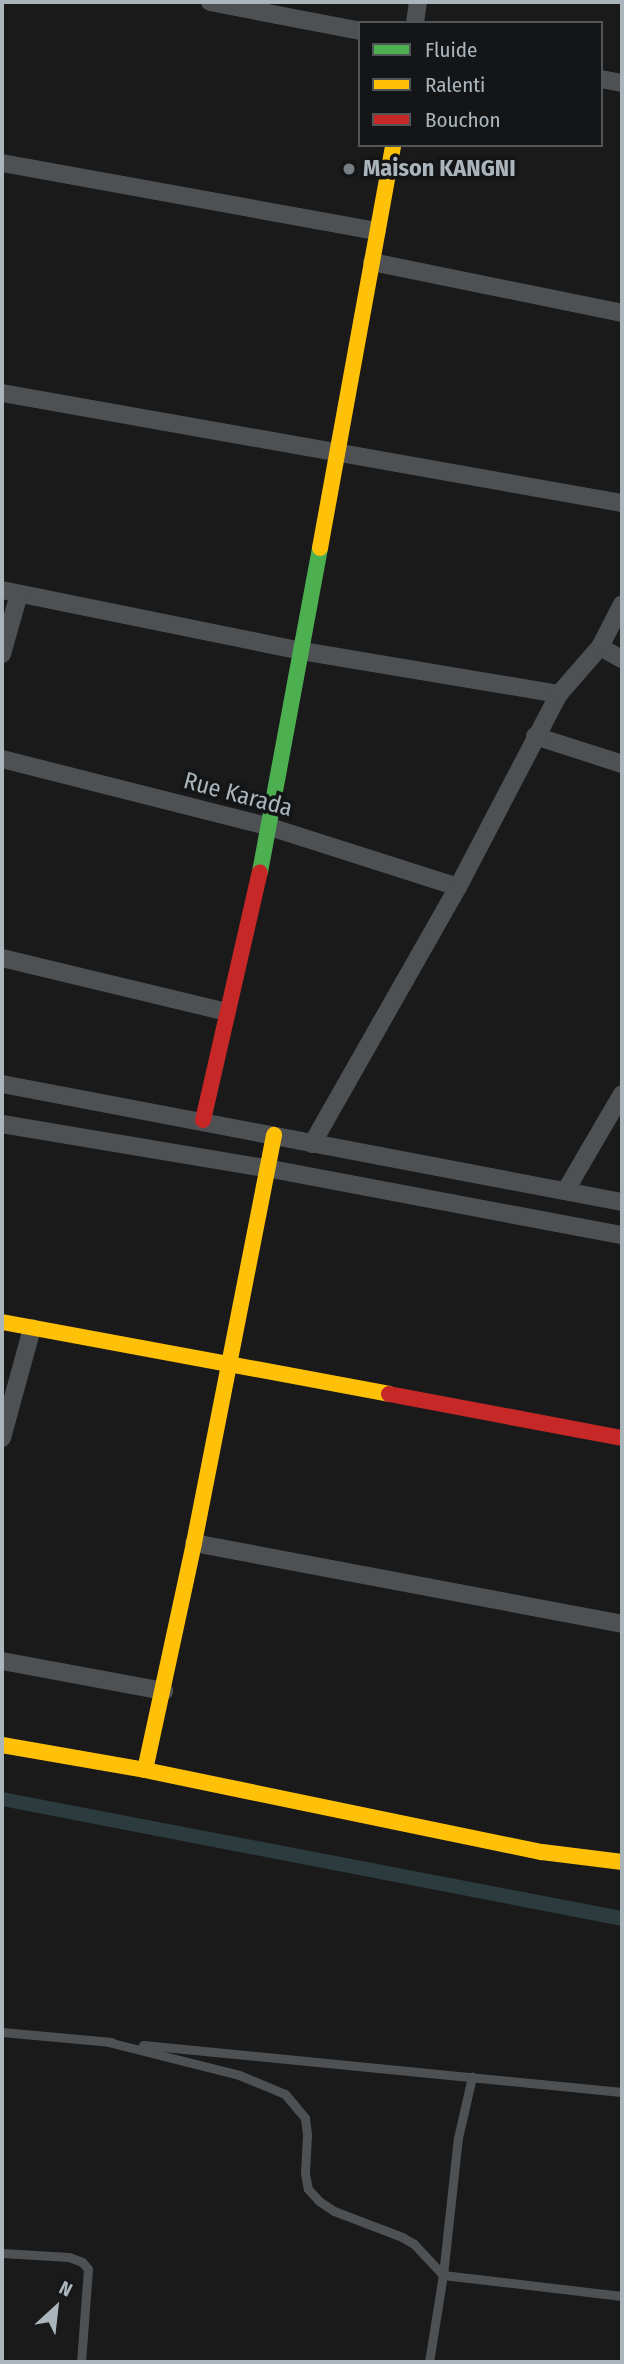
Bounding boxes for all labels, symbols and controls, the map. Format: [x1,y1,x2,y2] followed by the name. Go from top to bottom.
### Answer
[358,21,603,147] legend
[425,37,477,63] text: Fluide
[425,72,485,98] text: Ralenti
[425,107,501,133] text: Bouchon
[363,155,516,183] place label: Maison KANGNI
[341,161,357,177] marker: Maison KANGNI
[180,767,296,823] street label: Rue Karada
[21,2273,91,2343] north arrow
[55,2276,76,2302] text: N

